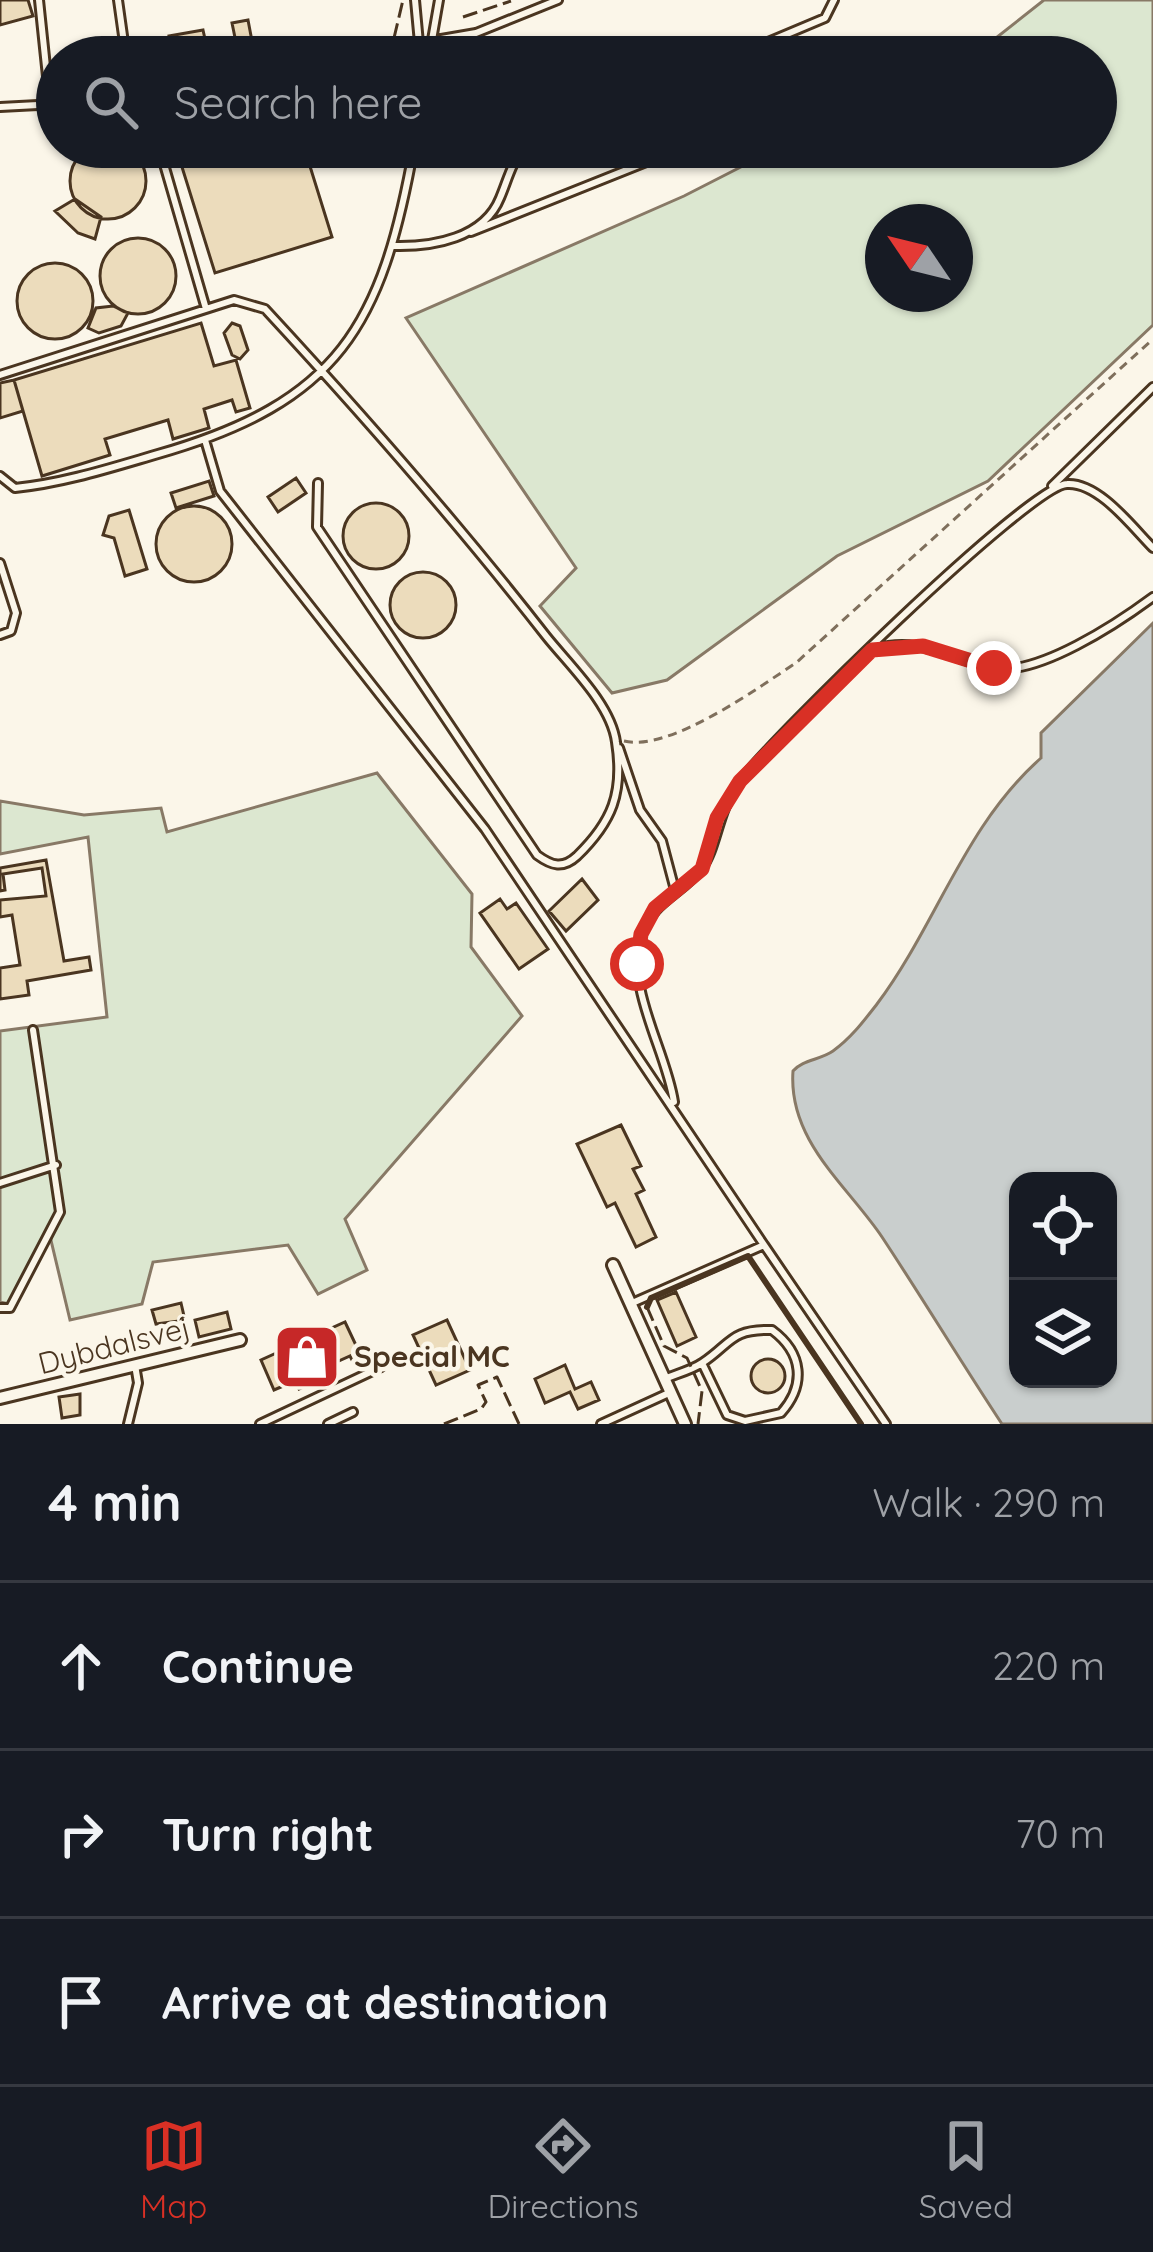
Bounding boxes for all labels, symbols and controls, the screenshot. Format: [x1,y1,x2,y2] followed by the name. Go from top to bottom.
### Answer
[36,36,1117,168] search box
[78,69,144,135] icon: search
[174,74,422,130] text: Search here
[865,204,973,312] north arrow
[967,641,1021,695] route end
[610,937,664,991] route start
[1009,1172,1117,1388] map controls
[1009,1172,1117,1280] button: locate
[1009,1280,1117,1388] button: layers
[34,1308,193,1382] street label: Dybdalsvej
[272,1322,342,1392] shop icon: Special MC
[354,1337,510,1375] place label: Special MC
[48,1470,182,1534] text: 4 min
[873,1478,1105,1527] text: Walk · 290 m
[48,1633,114,1699] icon: ahead
[162,1638,354,1694] text: Continue
[992,1641,1105,1690] text: 220 m
[48,1801,114,1867] icon: right
[162,1806,374,1862] text: Turn right
[1016,1809,1105,1858] text: 70 m
[48,1969,114,2035] icon: arrive
[162,1974,608,2030] text: Arrive at destination
[140,2113,207,2226] tab: Map
[487,2113,639,2226] tab: Directions
[919,2113,1013,2226] tab: Saved

